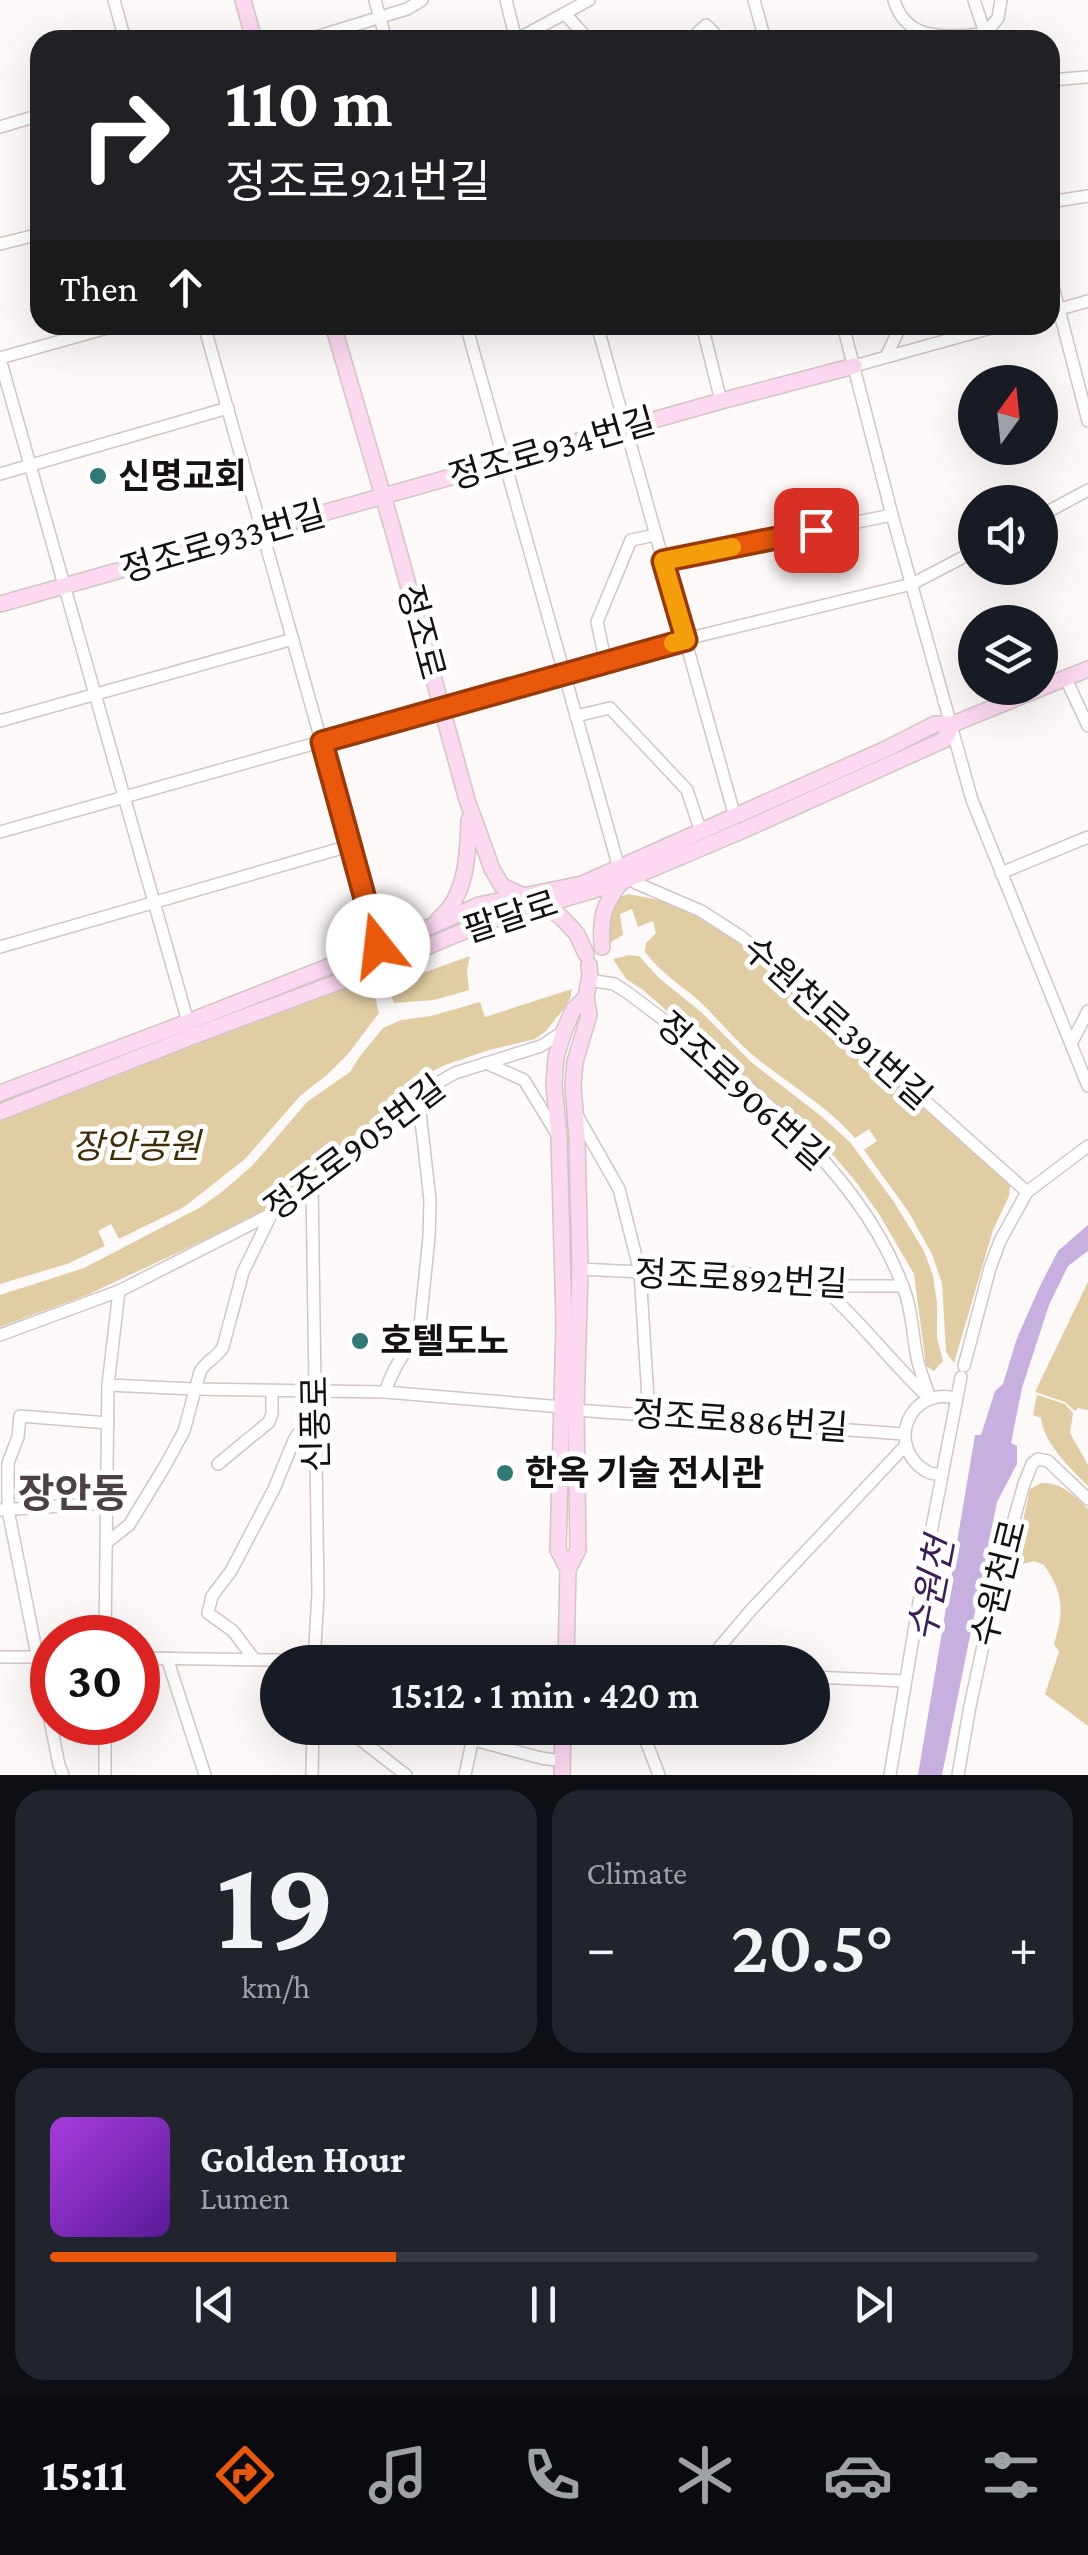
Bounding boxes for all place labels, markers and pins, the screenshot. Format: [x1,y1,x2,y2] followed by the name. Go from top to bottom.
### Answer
[118,457,247,496] place label: 신명교회
[87,465,109,487] marker: 신명교회
[774,488,859,573] pin
[380,1322,509,1361] place label: 호텔도노
[349,1330,371,1352] marker: 호텔도노
[525,1454,764,1493] place label: 한옥 기술 전시관
[494,1462,516,1484] marker: 한옥 기술 전시관

